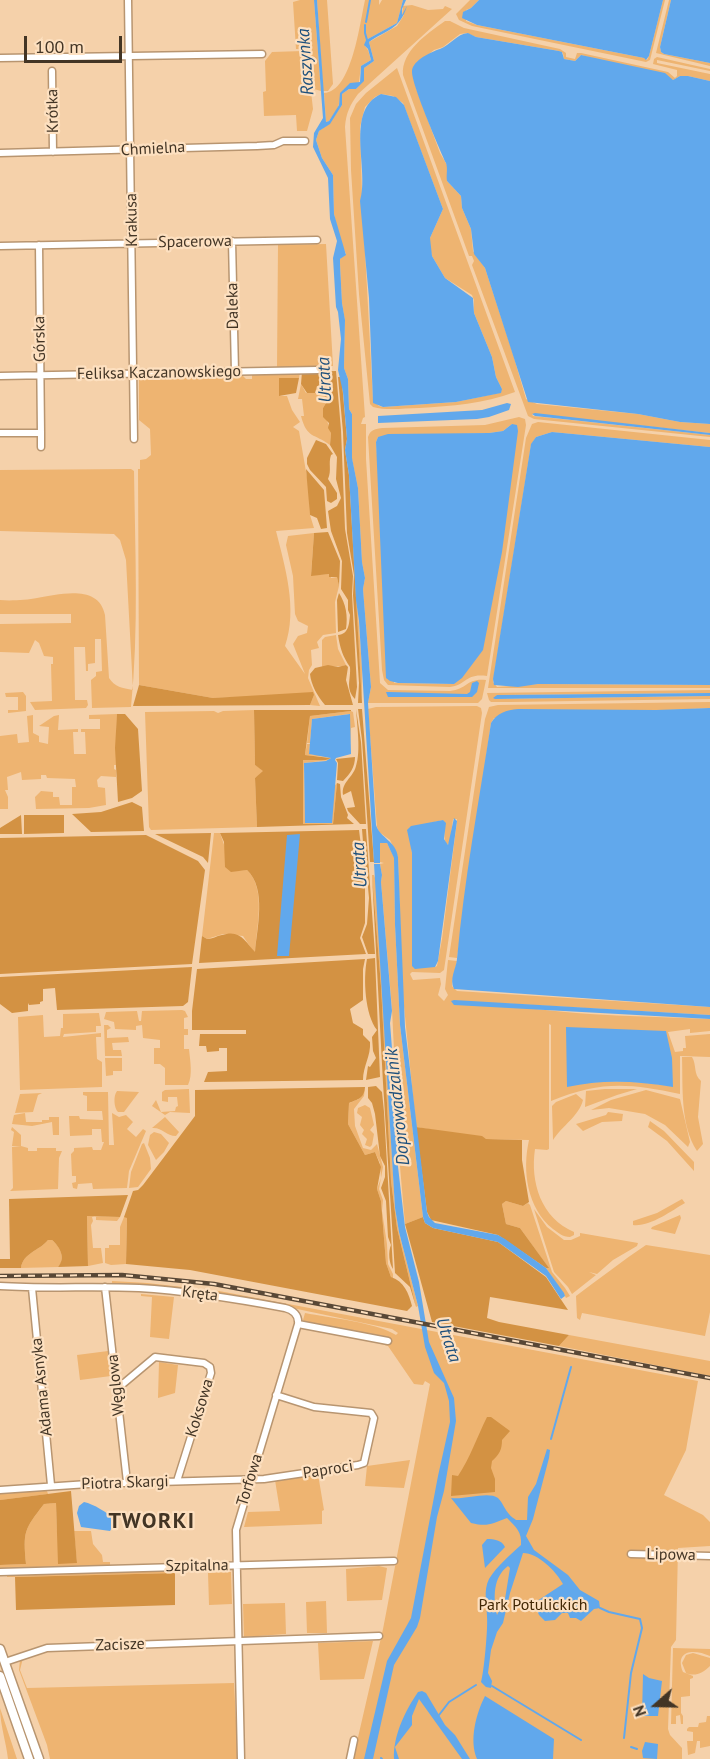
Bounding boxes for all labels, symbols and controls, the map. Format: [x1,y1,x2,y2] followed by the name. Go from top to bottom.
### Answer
[27,24,124,62] scale bar
[293,28,319,96] water label: Raszynka
[35,35,84,58] text: 100 m
[43,89,63,133] street label: Krótka
[120,138,186,160] street label: Chmielna
[122,193,142,247] street label: Krakusa
[158,232,232,252] street label: Spacerowa
[223,282,243,330] street label: Daleka
[30,316,50,362] street label: Górska
[313,357,337,403] water label: Utrata
[77,362,241,384] street label: Feliksa Kaczanowskiego
[348,841,372,889] water label: Utrata
[381,1047,415,1167] water label: Doprowadzalnik
[181,1282,219,1306] street label: Kręta
[431,1315,465,1365] water label: Utrata
[27,1337,57,1437] street label: Adama Asnyka
[103,1353,129,1417] street label: Węglowa
[182,1376,218,1440] street label: Koksowa
[233,1451,267,1509] street label: Torfowa
[302,1457,354,1483] street label: Paproci
[81,1472,169,1494] street label: Piotra Skargi
[108,1509,196,1535] district label: TWORKI
[646,1545,696,1565] street label: Lipowa
[165,1556,229,1576] street label: Szpitalna
[479,1595,587,1615] park label: Park Potulickich
[95,1635,145,1655] street label: Zacisze
[626,1675,686,1735] north arrow
[628,1703,650,1720] text: N

